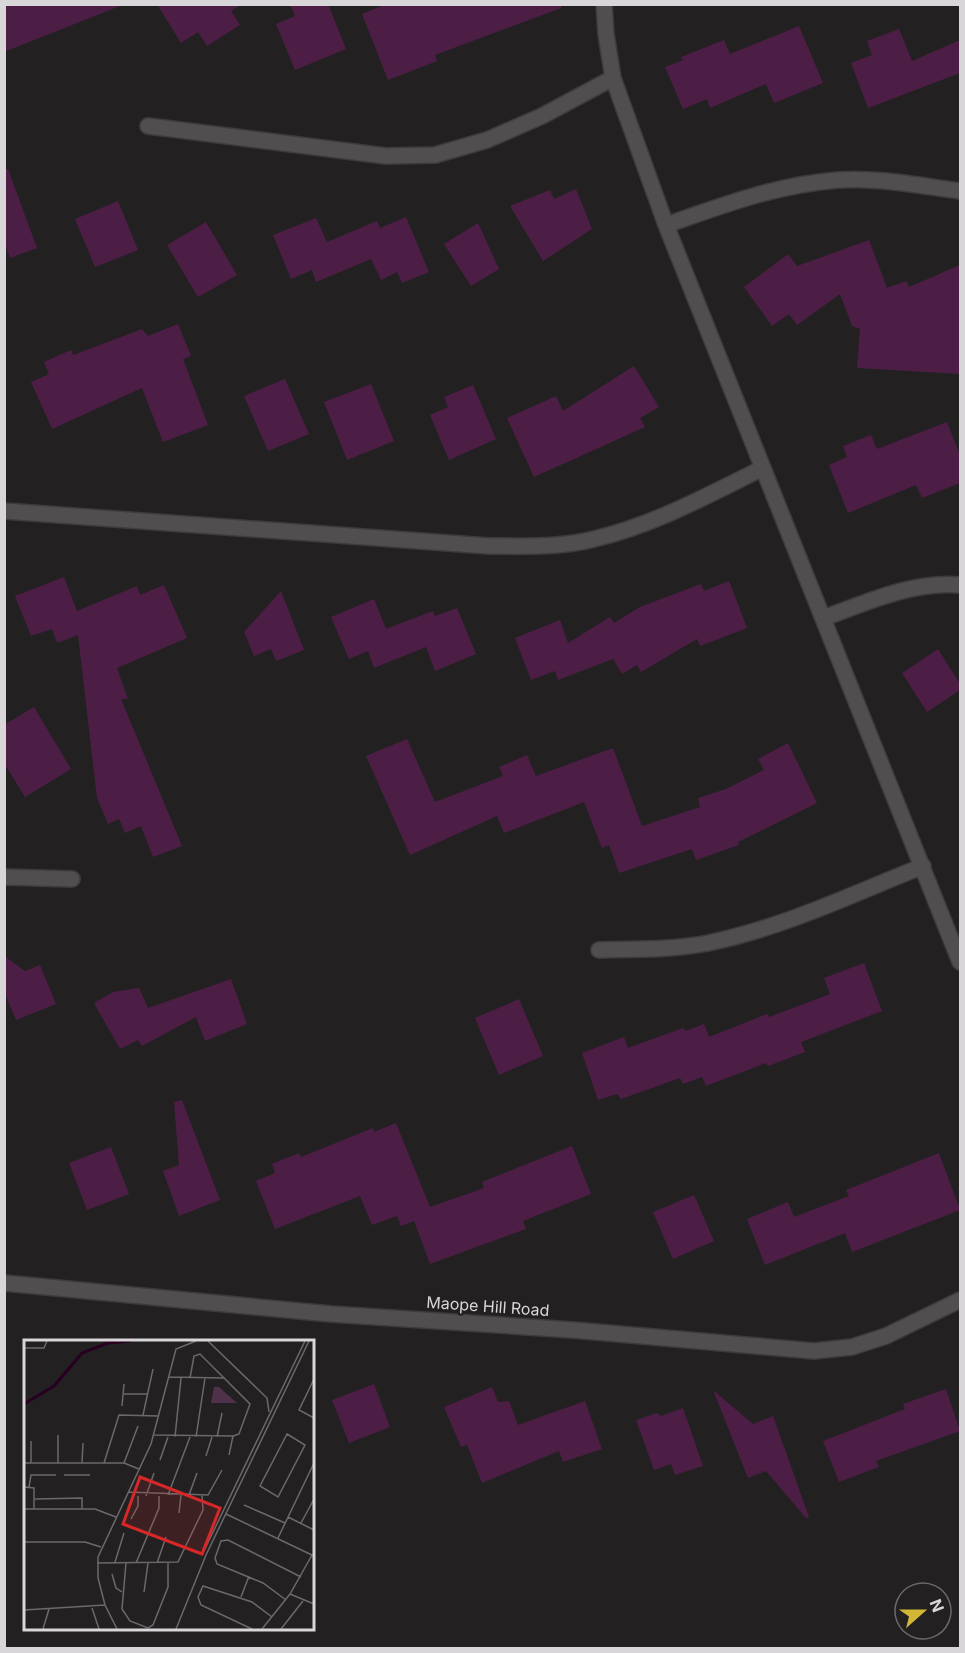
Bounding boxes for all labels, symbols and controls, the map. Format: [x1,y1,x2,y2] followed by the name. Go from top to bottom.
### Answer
[426,1292,550,1320] street label: Maope Hill Road
[24,1340,314,1629] inset map
[893,1581,953,1641] north arrow
[925,1596,949,1615] text: N

